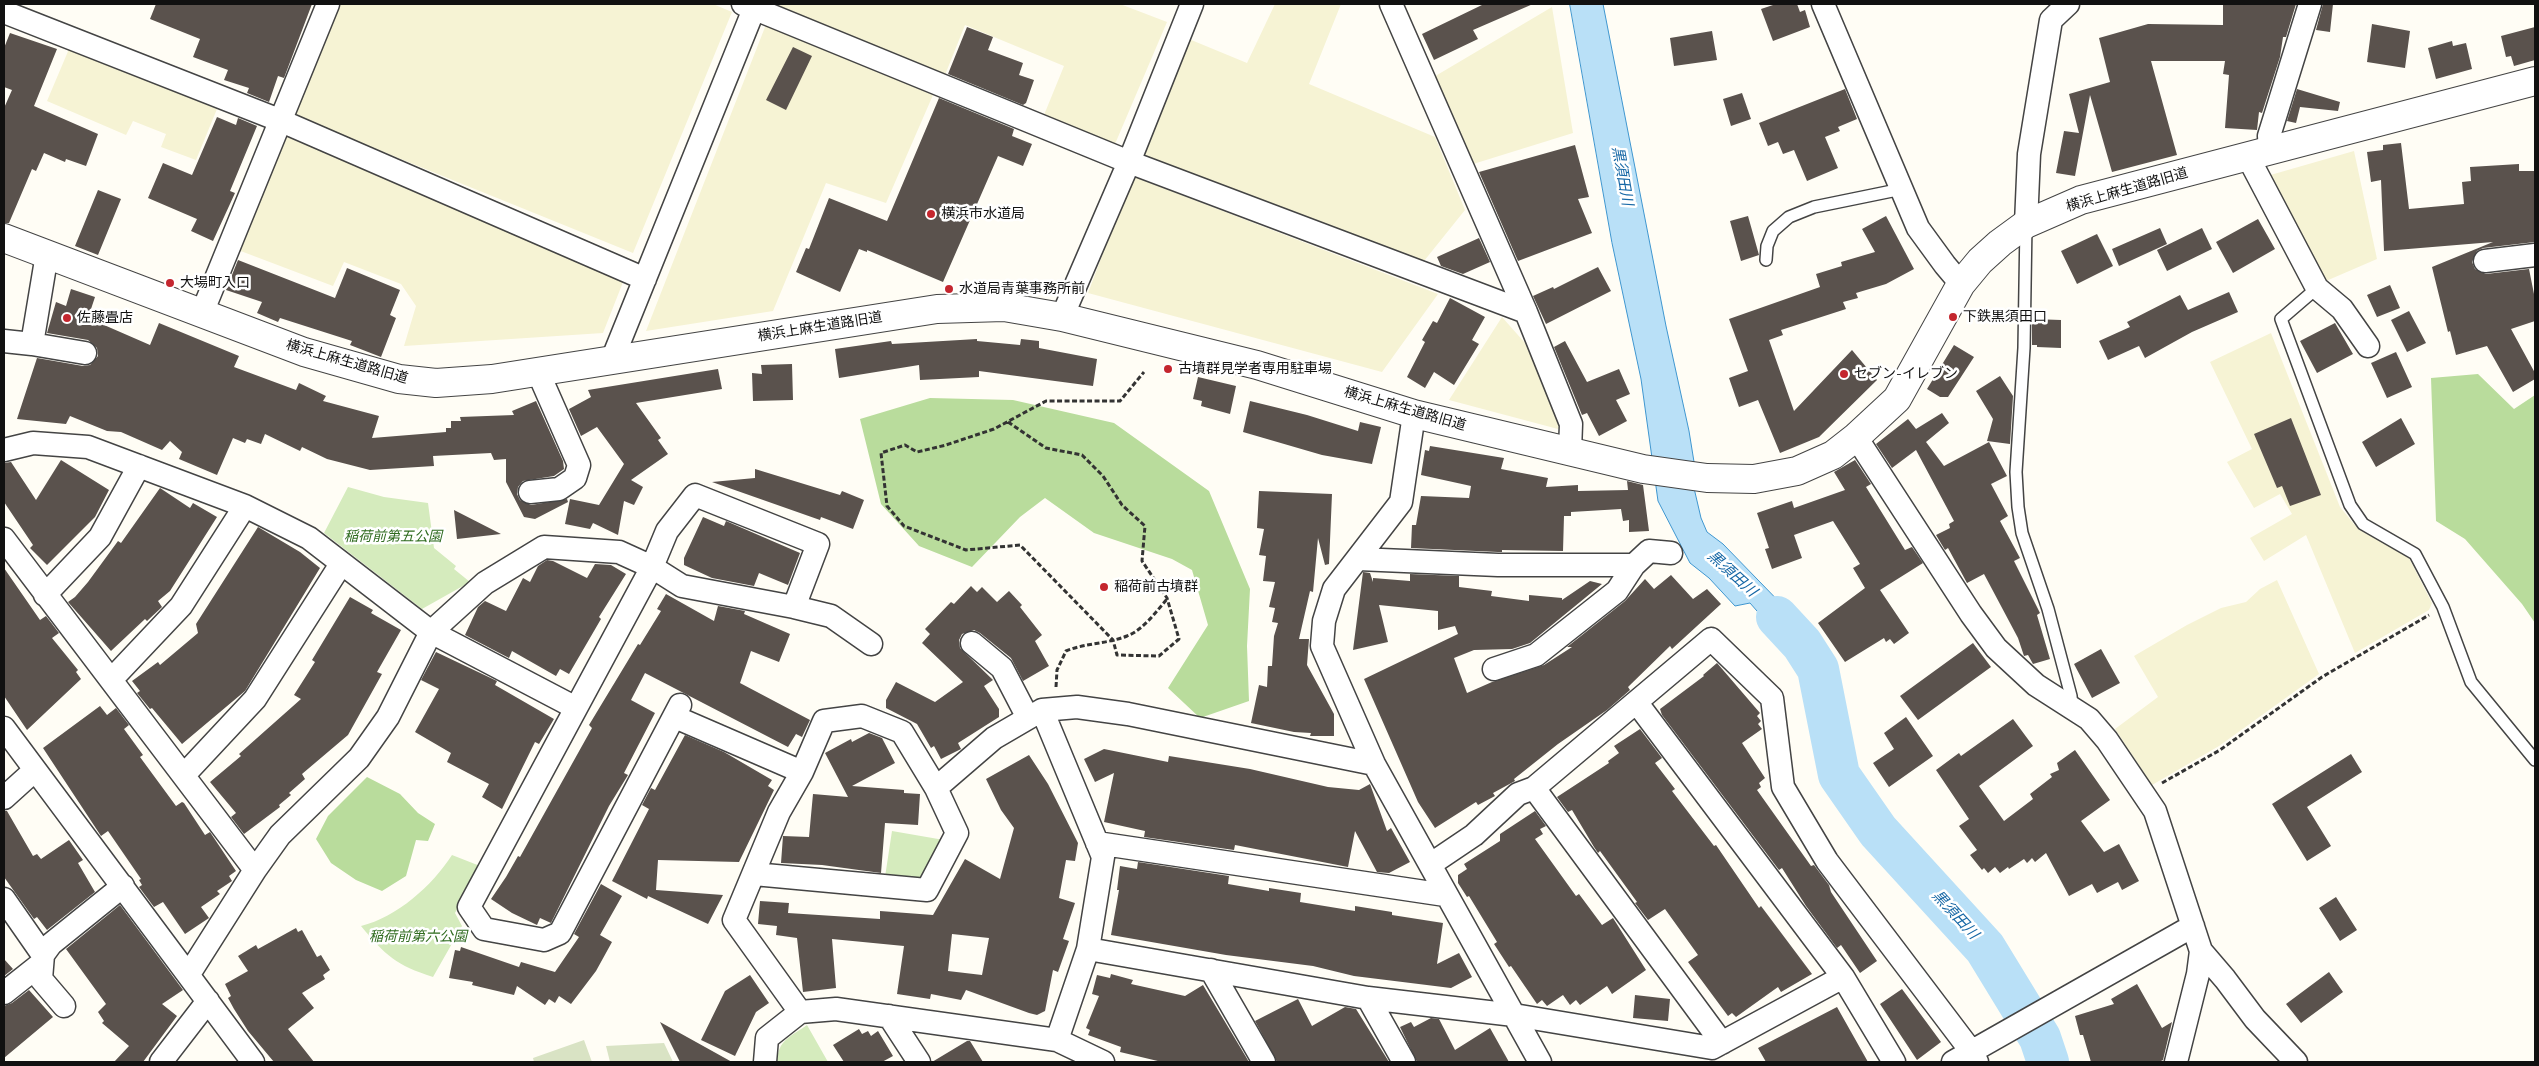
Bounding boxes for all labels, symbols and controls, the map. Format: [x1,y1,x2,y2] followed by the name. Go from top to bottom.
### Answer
[1608,145,1636,207] water label: 黒須田川
[2064,165,2190,215] street label: 横浜上麻生道路旧道
[941,206,1025,222] place label: 横浜市水道局
[925,208,937,220] marker: 横浜市水道局
[180,275,250,291] place label: 大場町入口
[164,277,176,289] marker: 大場町入口
[959,281,1085,297] place label: 水道局青葉事務所前
[943,283,955,295] marker: 水道局青葉事務所前
[756,309,884,345] street label: 横浜上麻生道路旧道
[1963,309,2047,325] place label: 下鉄黒須田口
[77,310,133,326] place label: 佐藤畳店
[1947,311,1959,323] marker: 下鉄黒須田口
[61,312,73,324] marker: 佐藤畳店
[284,337,410,387] street label: 横浜上麻生道路旧道
[1178,361,1332,377] place label: 古墳群見学者専用駐車場
[1162,363,1174,375] marker: 古墳群見学者専用駐車場
[1854,366,1958,382] place label: セブン-イレブン
[1838,368,1850,380] marker: セブン-イレブン
[1342,384,1468,434] street label: 横浜上麻生道路旧道
[344,529,442,545] park label: 稲荷前第五公園
[1704,547,1760,601] water label: 黒須田川
[1114,579,1198,595] place label: 稲荷前古墳群
[1098,581,1110,593] marker: 稲荷前古墳群
[1928,887,1982,943] water label: 黒須田川
[369,929,467,945] park label: 稲荷前第六公園

